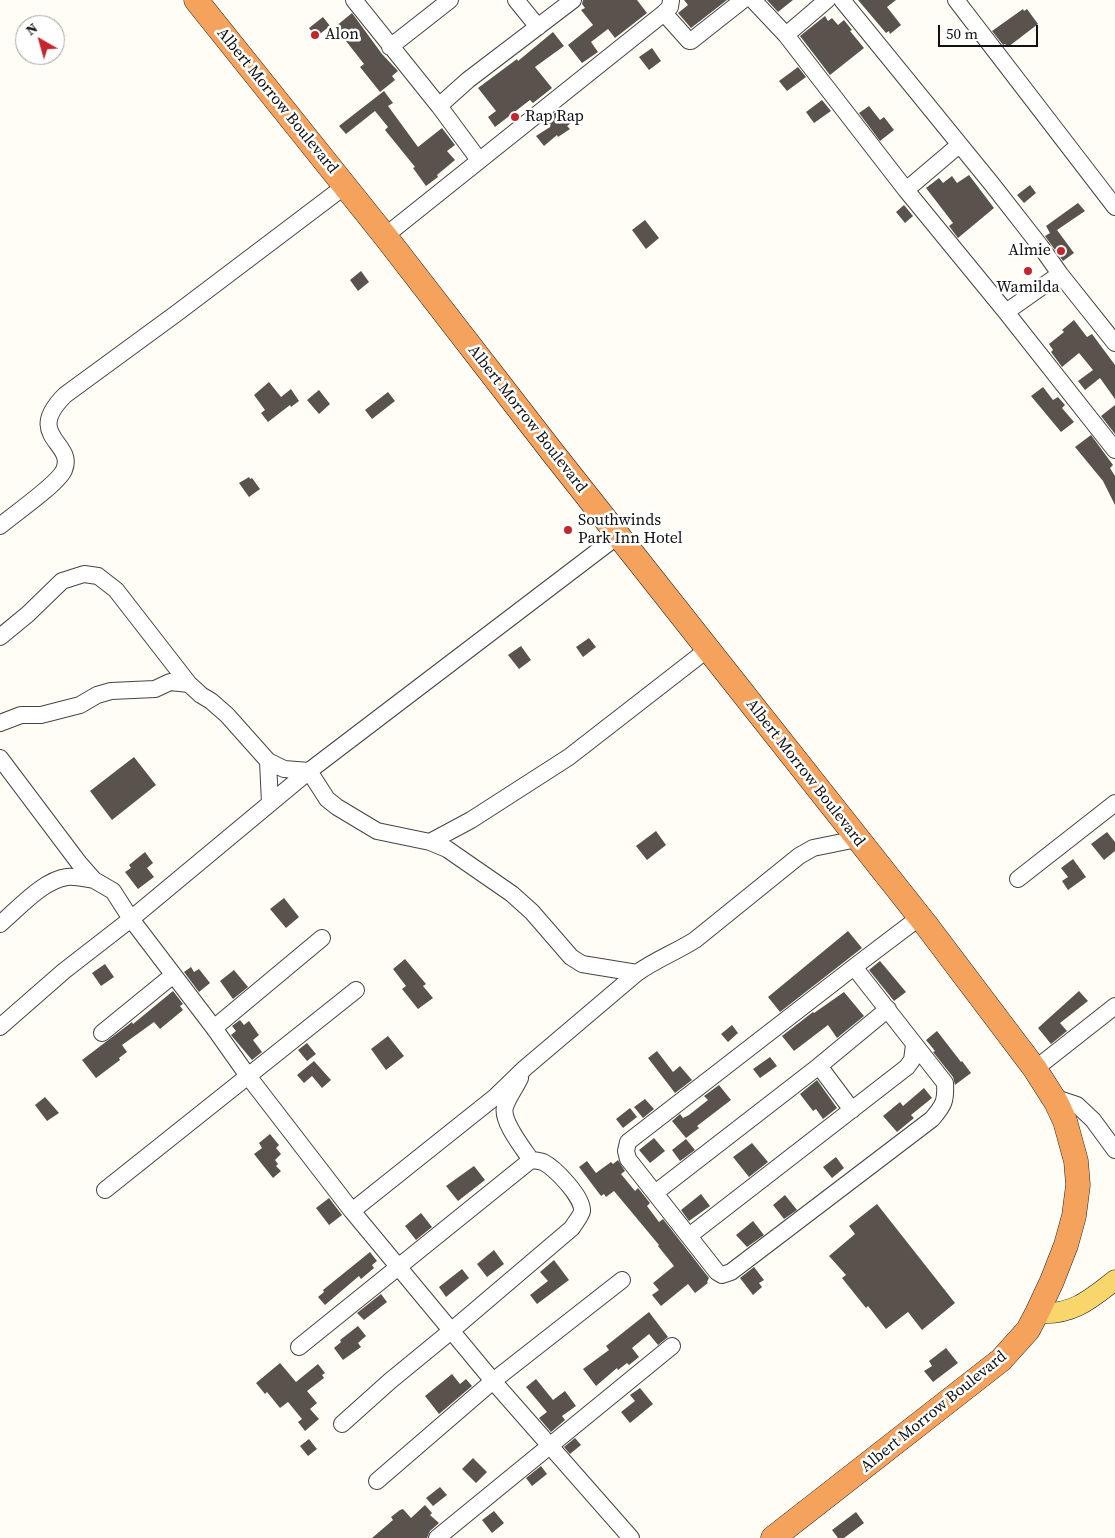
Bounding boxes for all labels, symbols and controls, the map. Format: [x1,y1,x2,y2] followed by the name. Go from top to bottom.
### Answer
[15,15,65,65] north arrow
[940,15,1040,47] scale bar
[21,18,42,40] text: N
[946,23,978,44] text: 50 m
[212,24,342,178] street label: Albert Morrow Boulevard
[325,25,359,45] place label: Alon
[309,29,321,41] marker: Alon
[525,107,584,127] place label: Rap Rap
[509,111,521,123] marker: Rap Rap
[1008,241,1051,261] place label: Almie
[1055,245,1067,257] marker: Almie
[1022,265,1034,277] marker: Wamilda
[996,278,1060,298] place label: Wamilda
[463,341,591,497] street label: Albert Morrow Boulevard
[578,511,682,549] place label: Southwinds Park Inn Hotel
[562,524,574,536] marker: Southwinds Park Inn Hotel
[741,695,869,851] street label: Albert Morrow Boulevard
[857,1347,1011,1477] street label: Albert Morrow Boulevard

